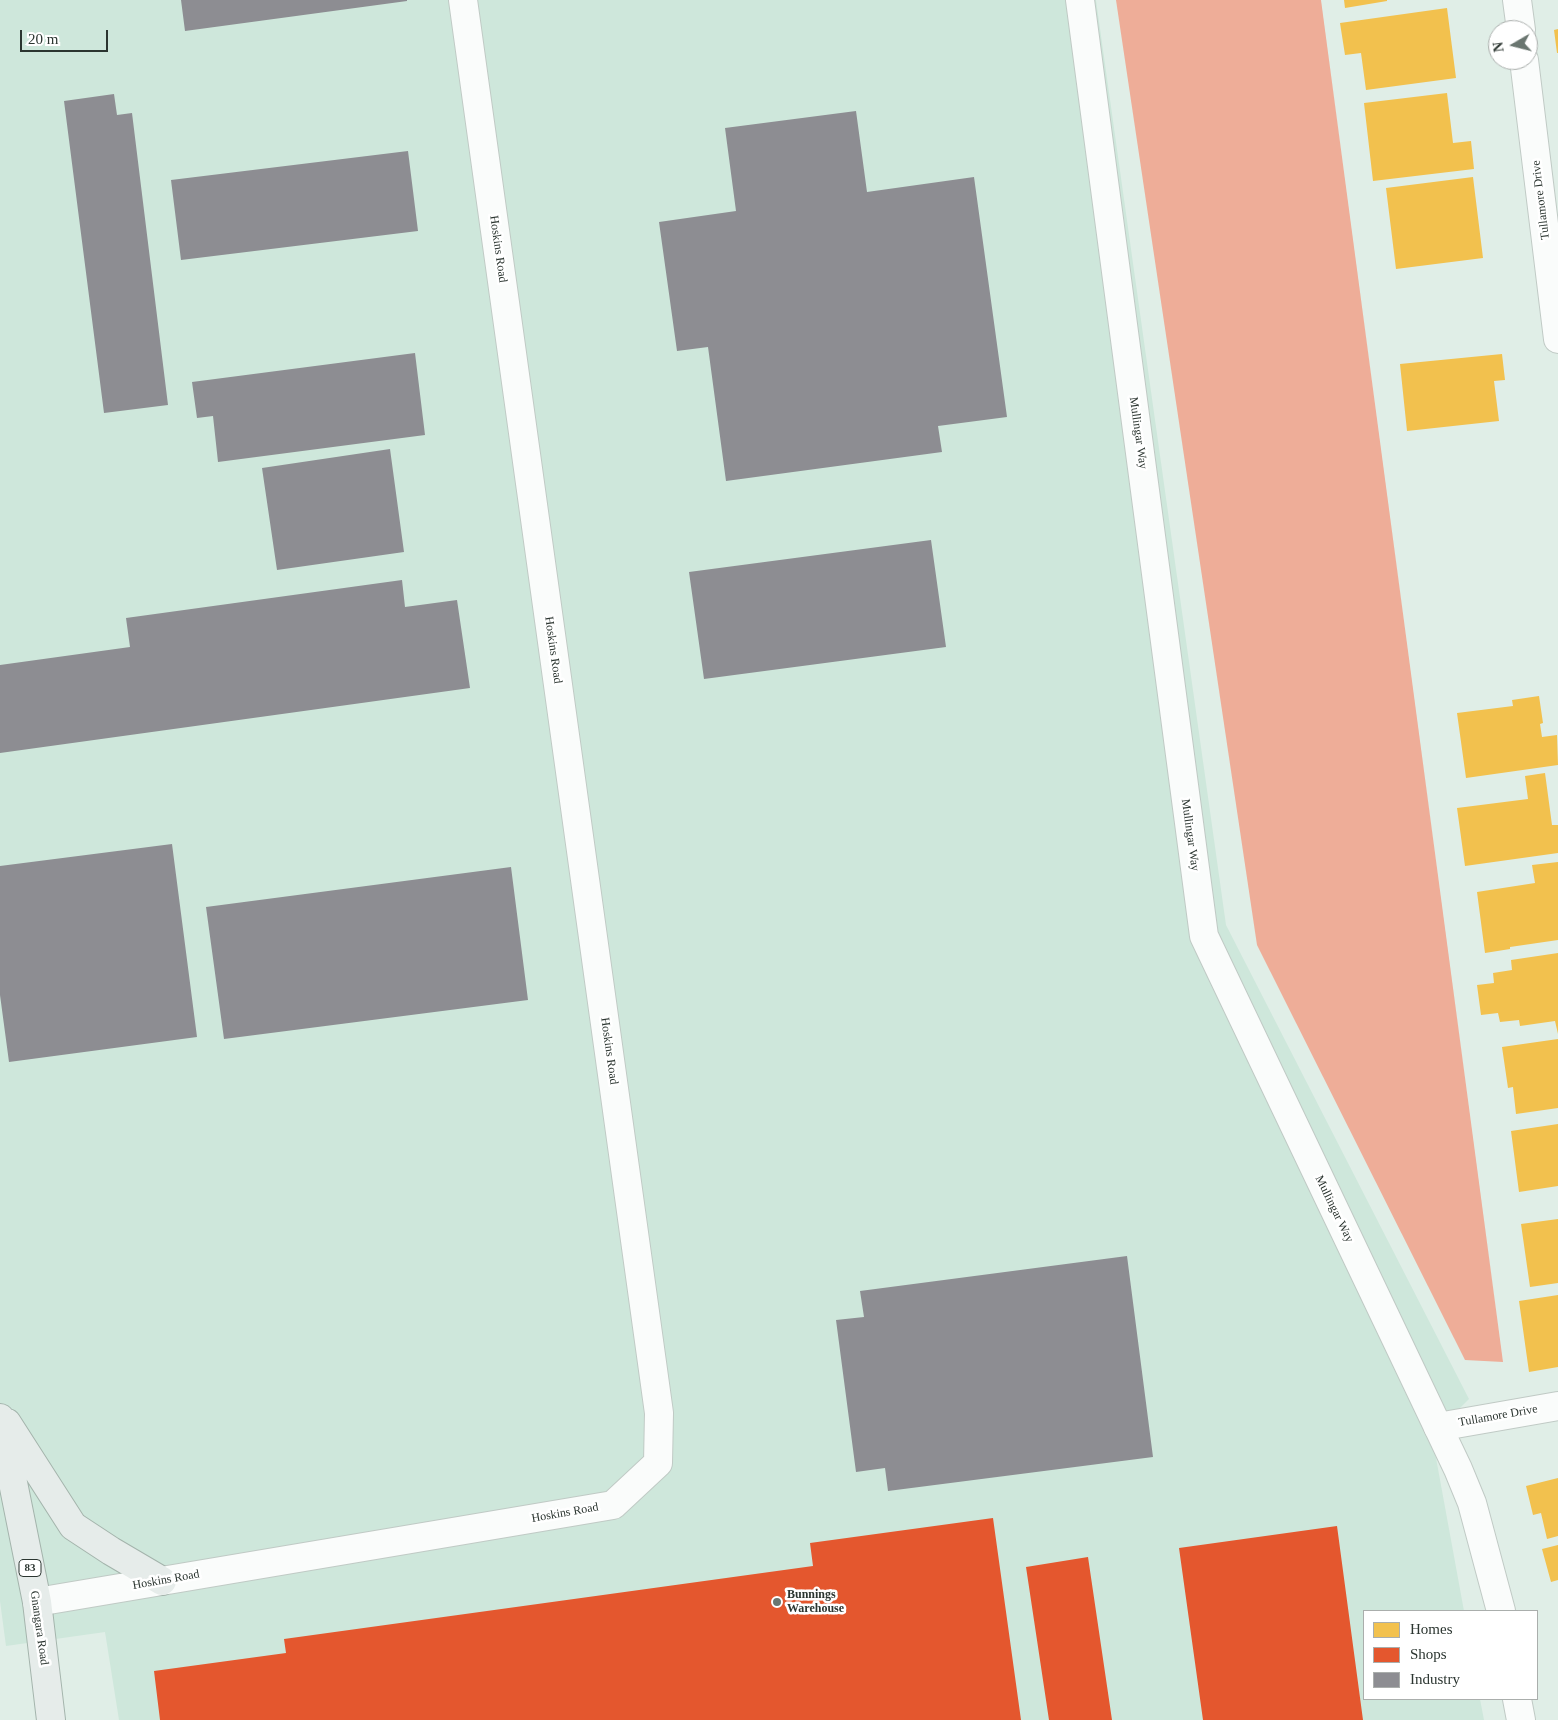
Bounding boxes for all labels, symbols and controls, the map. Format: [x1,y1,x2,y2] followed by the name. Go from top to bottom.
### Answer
[22,20,110,52] scale bar
[1488,20,1538,70] north arrow
[28,31,58,47] text: 20 m
[1491,41,1507,53] text: N
[1529,159,1553,241] street label: Tullamore Drive
[486,214,510,284] street label: Hoskins Road
[1126,396,1150,470] street label: Mullingar Way
[541,615,565,685] street label: Hoskins Road
[1178,798,1202,872] street label: Mullingar Way
[597,1016,621,1086] street label: Hoskins Road
[1312,1173,1356,1245] street label: Mullingar Way
[1457,1402,1539,1430] street label: Tullamore Drive
[530,1500,600,1526] street label: Hoskins Road
[19,1560,41,1576] road number: 83
[131,1567,201,1593] street label: Hoskins Road
[787,1588,844,1616] place label: Bunnings Warehouse
[27,1590,51,1666] street label: Gnangara Road
[771,1596,783,1608] marker: Bunnings Warehouse
[1363,1610,1538,1700] legend
[1410,1621,1453,1637] text: Homes
[1410,1646,1447,1662] text: Shops
[1410,1671,1460,1687] text: Industry

